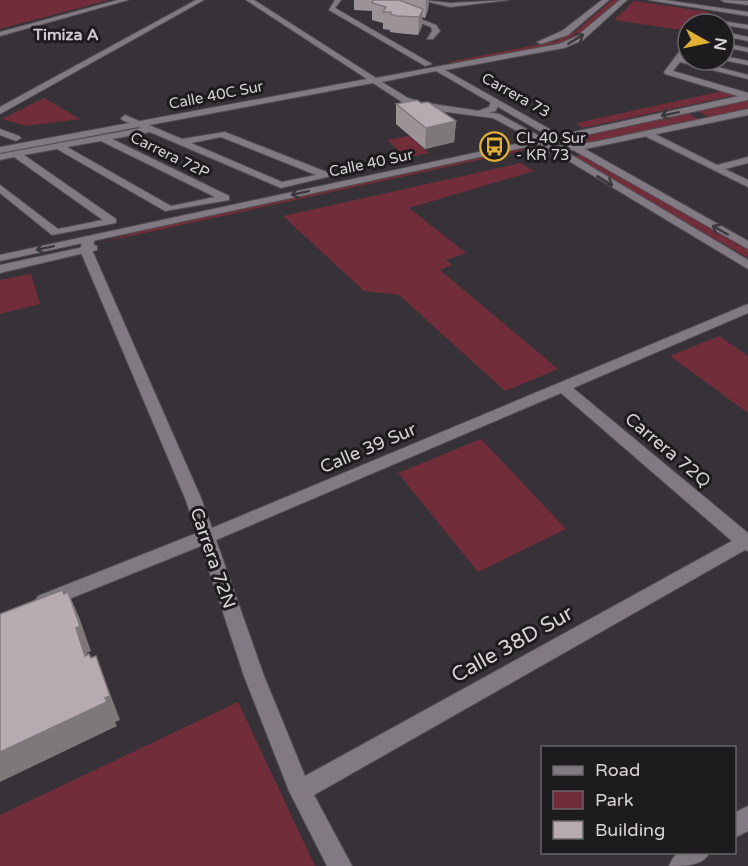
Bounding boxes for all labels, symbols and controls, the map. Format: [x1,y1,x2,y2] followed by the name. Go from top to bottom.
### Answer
[676,12,736,72] north arrow
[32,25,99,45] district label: Timiza A
[567,32,584,44] one-way arrow
[709,36,731,52] text: N
[479,69,553,121] street label: Carrera 73
[167,77,265,113] street label: Calle 40C Sur
[661,109,681,120] one-way arrow
[128,128,212,182] street label: Carrera 72P
[516,129,586,164] place label: CL 40 Sur - KR 73
[479,131,511,163] bus stop icon: CL 40 Sur - KR 73
[327,145,415,181] street label: Calle 40 Sur
[596,175,613,187] one-way arrow
[291,188,310,199] one-way arrow
[712,224,729,236] one-way arrow
[35,243,55,254] one-way arrow
[621,408,715,492] street label: Carrera 72Q
[317,418,420,478] street label: Calle 39 Sur
[185,505,241,611] street label: Carrera 72N
[447,601,578,688] street label: Calle 38D Sur
[541,746,736,854] legend
[595,759,640,781] text: Road
[595,789,634,811] text: Park
[595,819,665,841] text: Building

